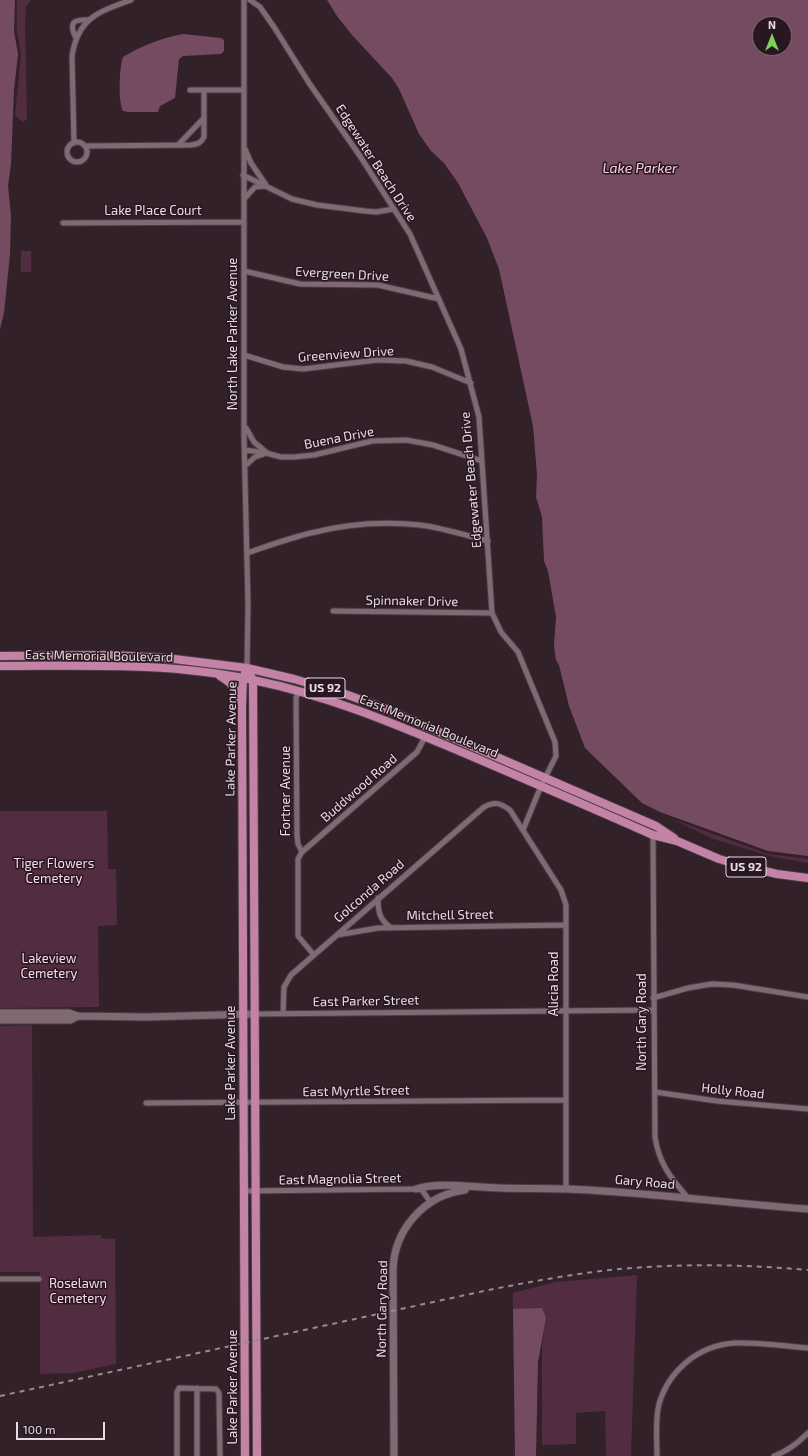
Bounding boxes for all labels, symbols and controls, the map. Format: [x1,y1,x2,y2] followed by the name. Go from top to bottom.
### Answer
[752,16,792,56] north arrow
[768,18,776,31] text: N
[332,101,420,225] street label: Edgewater Beach Drive
[602,160,678,176] water label: Lake Parker
[104,203,202,219] street label: Lake Place Court
[225,258,241,410] street label: North Lake Parker Avenue
[295,264,389,284] street label: Evergreen Drive
[297,343,395,365] street label: Greenview Drive
[457,411,485,549] street label: Edgewater Beach Drive
[303,424,375,452] street label: Buena Drive
[366,592,458,610] street label: Spinnaker Drive
[25,647,173,665] street label: East Memorial Boulevard
[305,678,345,698] road number: US 92
[222,681,240,797] street label: Lake Parker Avenue
[357,691,501,761] street label: East Memorial Boulevard
[278,746,294,836] street label: Fortner Avenue
[318,751,400,825] street label: Buddwood Road
[14,856,94,887] park label: Tiger Flowers Cemetery
[331,856,407,926] street label: Golconda Road
[726,857,766,877] road number: US 92
[406,906,494,924] street label: Mitchell Street
[21,951,77,982] park label: Lakeview Cemetery
[546,952,562,1016] street label: Alicia Road
[634,973,650,1071] street label: North Gary Road
[313,992,419,1010] street label: East Parker Street
[223,1005,239,1121] street label: Lake Parker Avenue
[701,1080,765,1102] street label: Holly Road
[302,1082,410,1100] street label: East Myrtle Street
[278,1170,402,1188] street label: East Magnolia Street
[614,1172,676,1192] street label: Gary Road
[373,1260,391,1358] street label: North Gary Road
[49,1276,107,1307] park label: Roselawn Cemetery
[225,1329,241,1445] street label: Lake Parker Avenue
[18,1414,107,1440] scale bar
[23,1422,55,1436] text: 100 m

